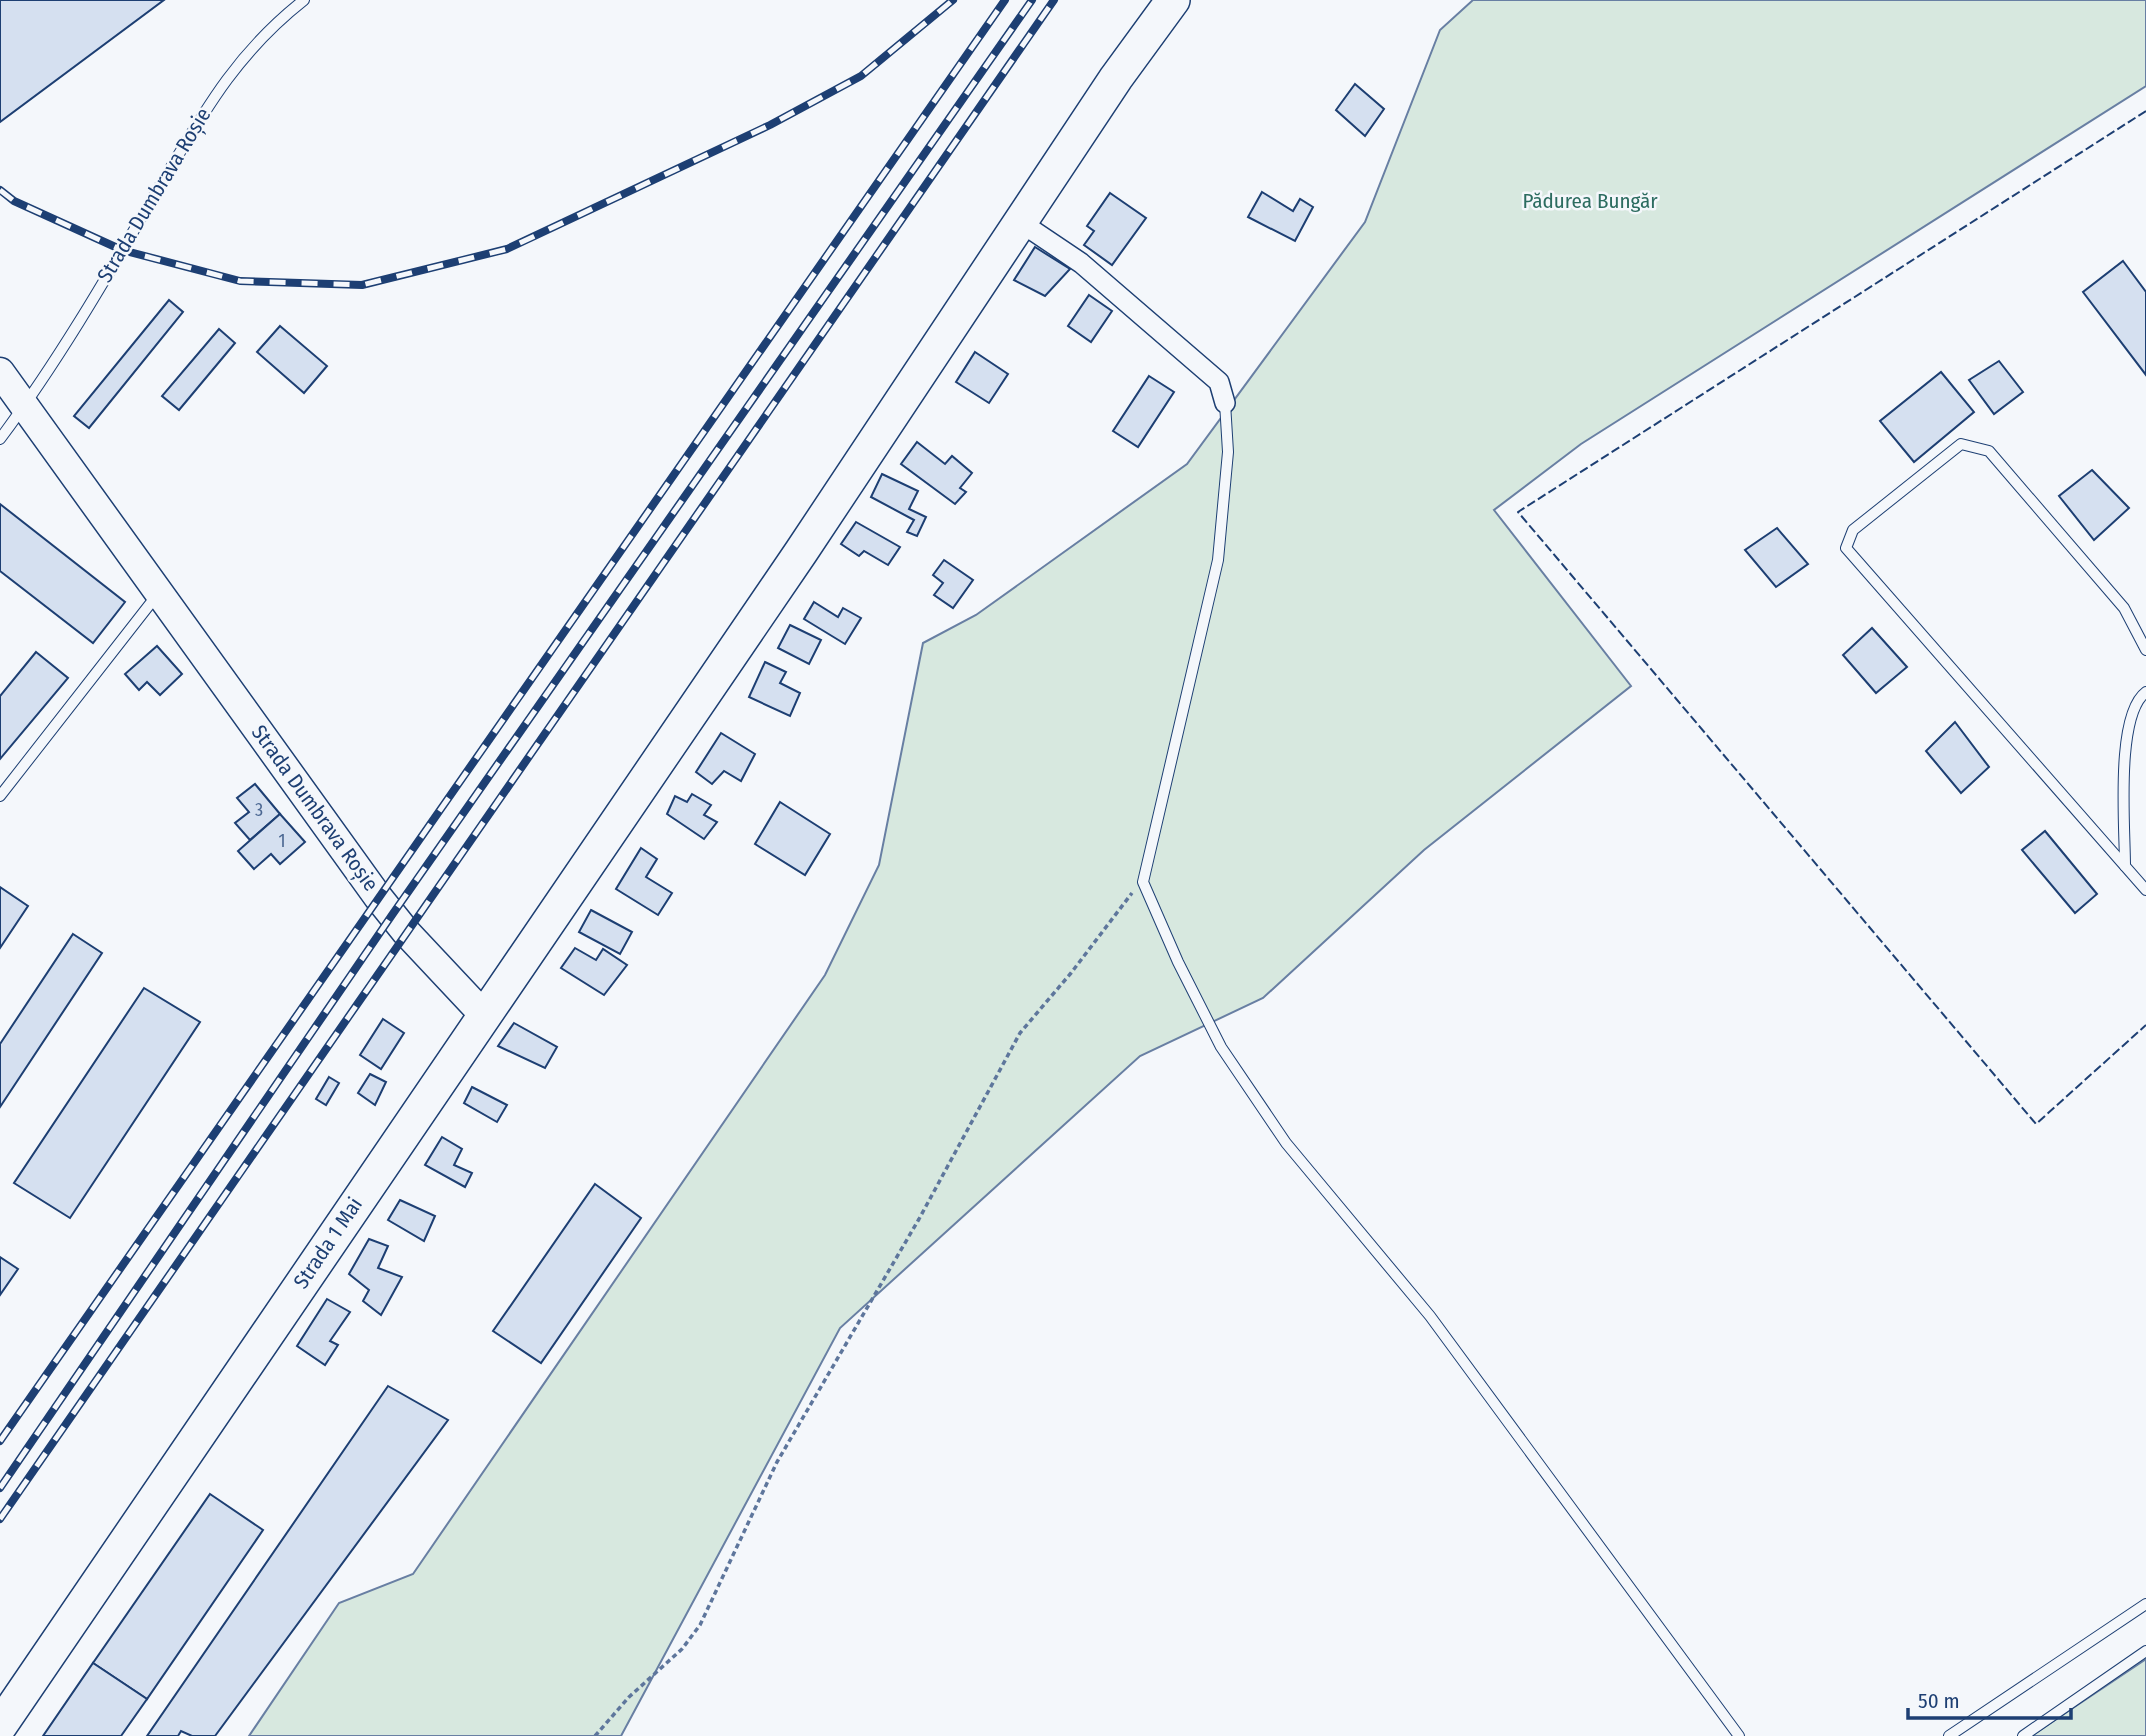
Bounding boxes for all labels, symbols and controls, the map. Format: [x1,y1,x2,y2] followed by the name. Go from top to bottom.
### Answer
[92,103,216,287] street label: Strada Dumbrava Roșie
[1522,188,1658,214] park label: Pădurea Bungăr
[246,720,384,896] street label: Strada Dumbrava Roșie
[255,799,263,821] house number: 3
[278,830,286,852] house number: 1
[288,1192,368,1294] street label: Strada 1 Mai
[1908,1676,2071,1720] scale bar
[1918,1688,1960,1714] text: 50 m

